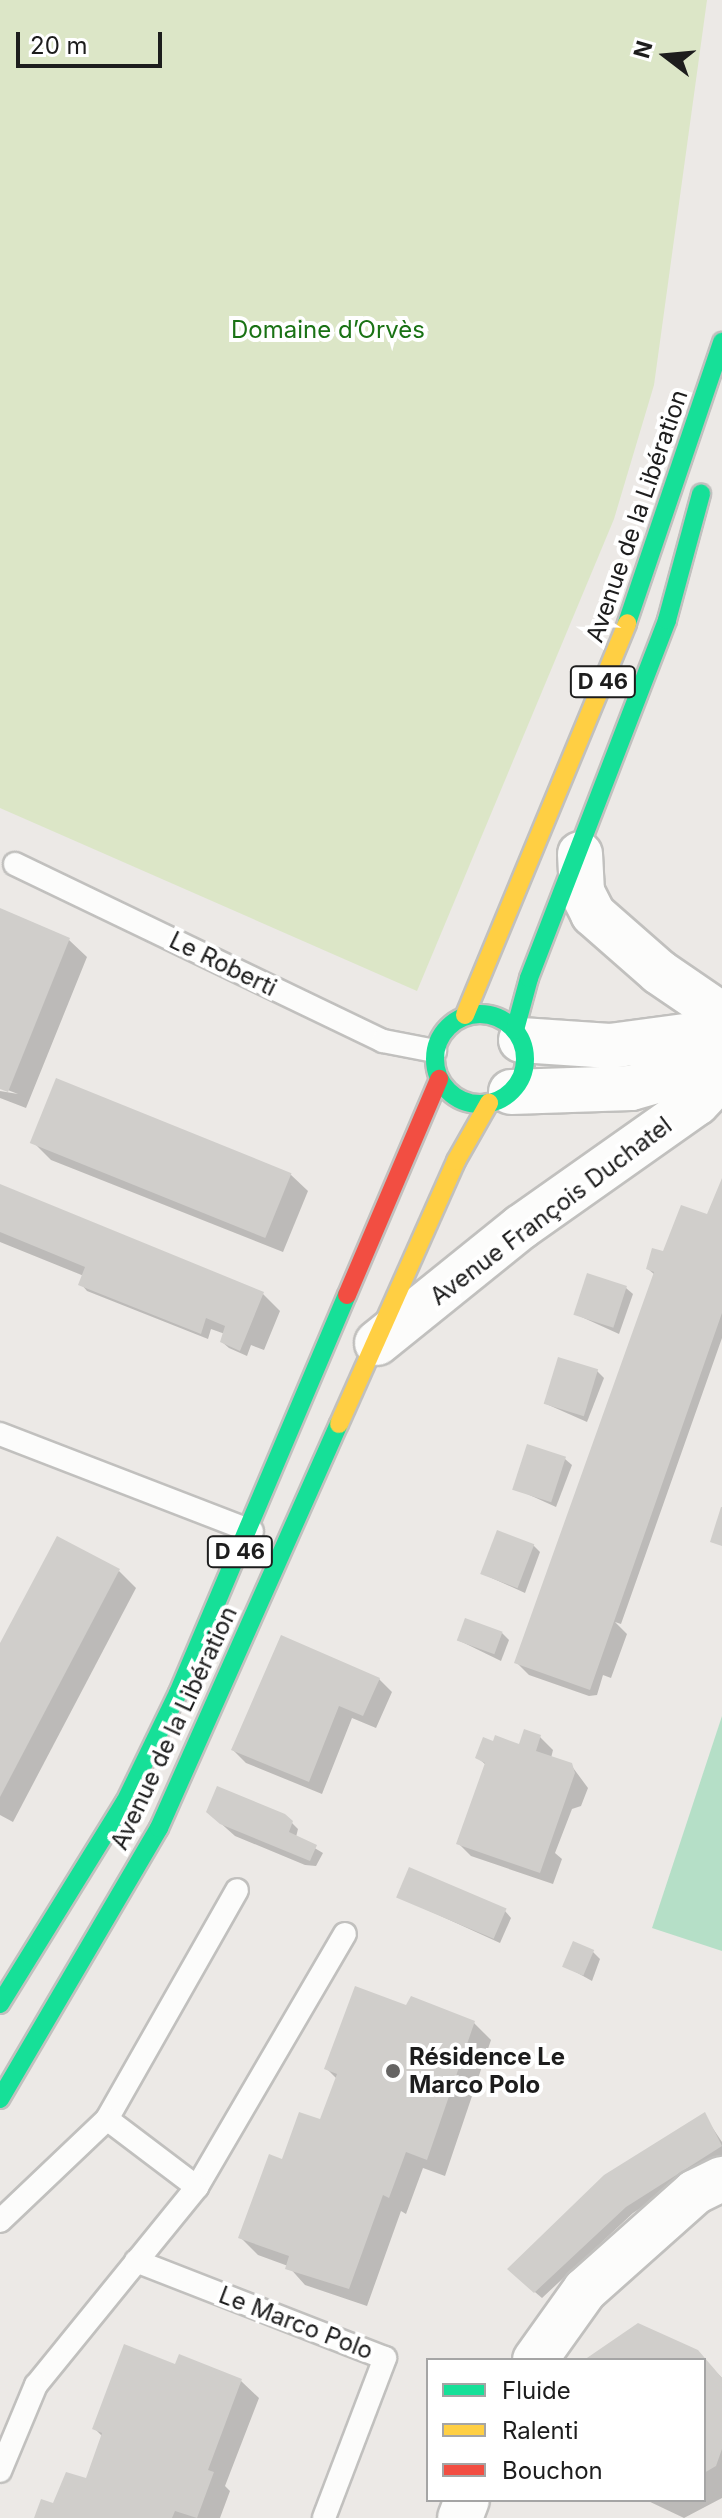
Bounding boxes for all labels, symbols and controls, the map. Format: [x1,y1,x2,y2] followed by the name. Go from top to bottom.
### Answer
[20,16,166,66] scale bar
[626,16,706,96] north arrow
[30,31,88,60] text: 20 m
[628,38,658,61] text: N
[231,316,425,344] park label: Domaine d’Orvès
[580,386,694,646] street label: Avenue de la Libération
[569,664,637,700] road number: D 46
[165,926,281,1002] street label: Le Roberti
[425,1111,677,1311] street label: Avenue François Duchatel
[206,1534,274,1570] road number: D 46
[105,1602,243,1854] street label: Avenue de la Libération
[409,2043,565,2099] place label: Résidence Le Marco Polo
[384,2062,402,2080] marker: Résidence Le Marco Polo
[215,2280,377,2366] street label: Le Marco Polo
[426,2358,706,2502] legend
[502,2376,571,2405] text: Fluide
[502,2416,578,2445] text: Ralenti
[502,2456,603,2485] text: Bouchon

